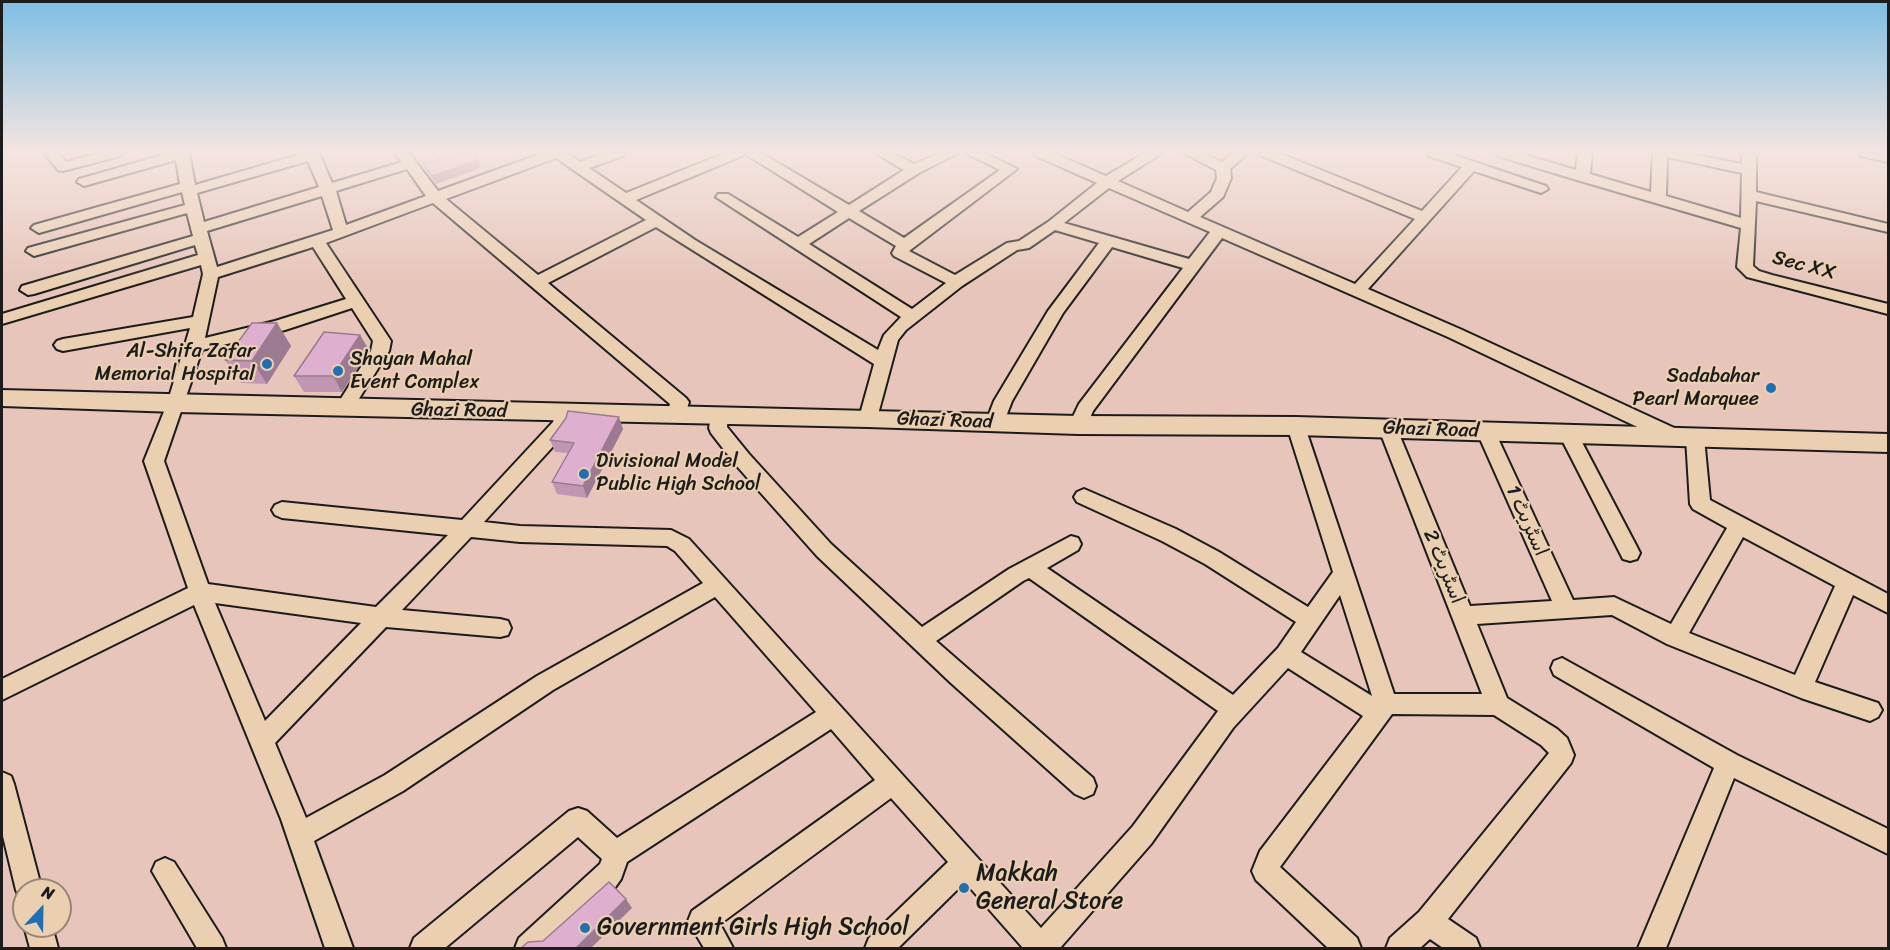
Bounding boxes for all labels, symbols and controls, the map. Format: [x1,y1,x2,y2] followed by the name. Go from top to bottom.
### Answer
[1770,246,1838,286] street label: Sec XX
[95,340,255,387] place label: Al-Shifa Zafar Memorial Hospital
[350,348,479,395] place label: Shayan Mahal Event Complex
[260,357,274,371] marker: Al-Shifa Zafar Memorial Hospital
[331,364,345,378] marker: Shayan Mahal Event Complex
[1633,365,1759,412] place label: Sadabahar Pearl Marquee
[1764,381,1778,395] marker: Sadabahar Pearl Marquee
[411,398,507,424] street label: Ghazi Road
[897,407,993,435] street label: Ghazi Road
[1383,416,1479,444] street label: Ghazi Road
[596,450,761,497] place label: Divisional Model Public High School
[577,467,591,481] marker: Divisional Model Public High School
[1500,482,1552,560] street label: اسٹریٹ 1
[1417,526,1469,608] street label: اسٹریٹ 2
[976,860,1123,916] place label: Makkah General Store
[38,877,59,908] text: N
[12,878,72,938] north arrow
[957,881,971,895] marker: Makkah General Store
[597,914,909,942] place label: Government Girls High School
[578,921,592,935] marker: Government Girls High School

